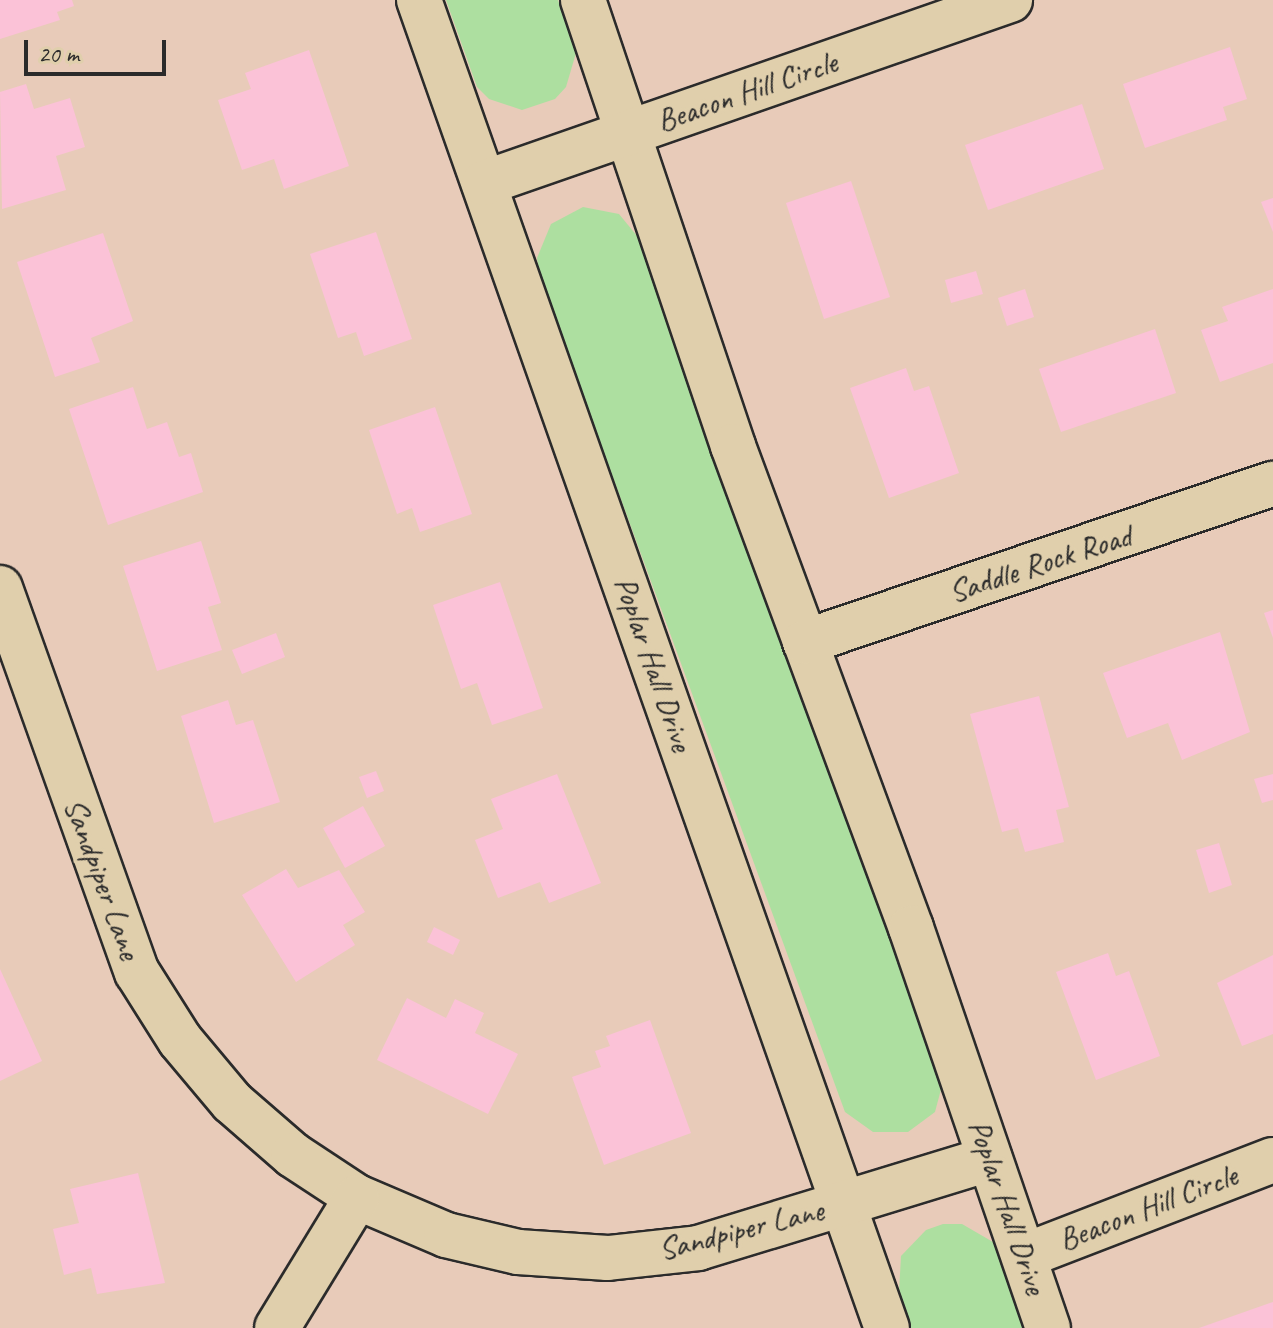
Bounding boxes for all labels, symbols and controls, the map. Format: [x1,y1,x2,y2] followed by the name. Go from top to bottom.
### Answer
[28,24,170,74] scale bar
[38,39,79,69] text: 20 m
[652,43,842,141] street label: Beacon Hill Circle
[944,516,1136,612] street label: Saddle Rock Road
[605,571,701,757] street label: Poplar Hall Drive
[55,793,149,965] street label: Sandpiper Lane
[959,1114,1055,1300] street label: Poplar Hall Drive
[1054,1157,1242,1259] street label: Beacon Hill Circle
[655,1191,827,1269] street label: Sandpiper Lane

